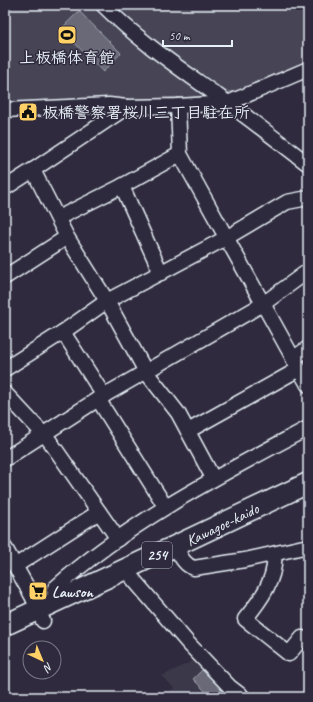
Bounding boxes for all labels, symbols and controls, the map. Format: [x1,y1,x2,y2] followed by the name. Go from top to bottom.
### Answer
[163,22,232,48] scale bar
[56,24,78,46] sports icon: 上板橋体育館
[169,28,191,44] text: 50 m
[19,48,115,68] place label: 上板橋体育館
[17,101,39,123] public building icon: 板橋警察署桜川三丁目駐在所
[42,103,250,123] place label: 板橋警察署桜川三丁目駐在所
[183,498,263,551] street label: Kawagoe-kaido
[142,542,172,568] road number: 254
[27,580,49,602] supermarket icon: Lawson
[52,582,94,602] place label: Lawson
[22,640,62,680] north arrow
[40,660,56,676] text: N

